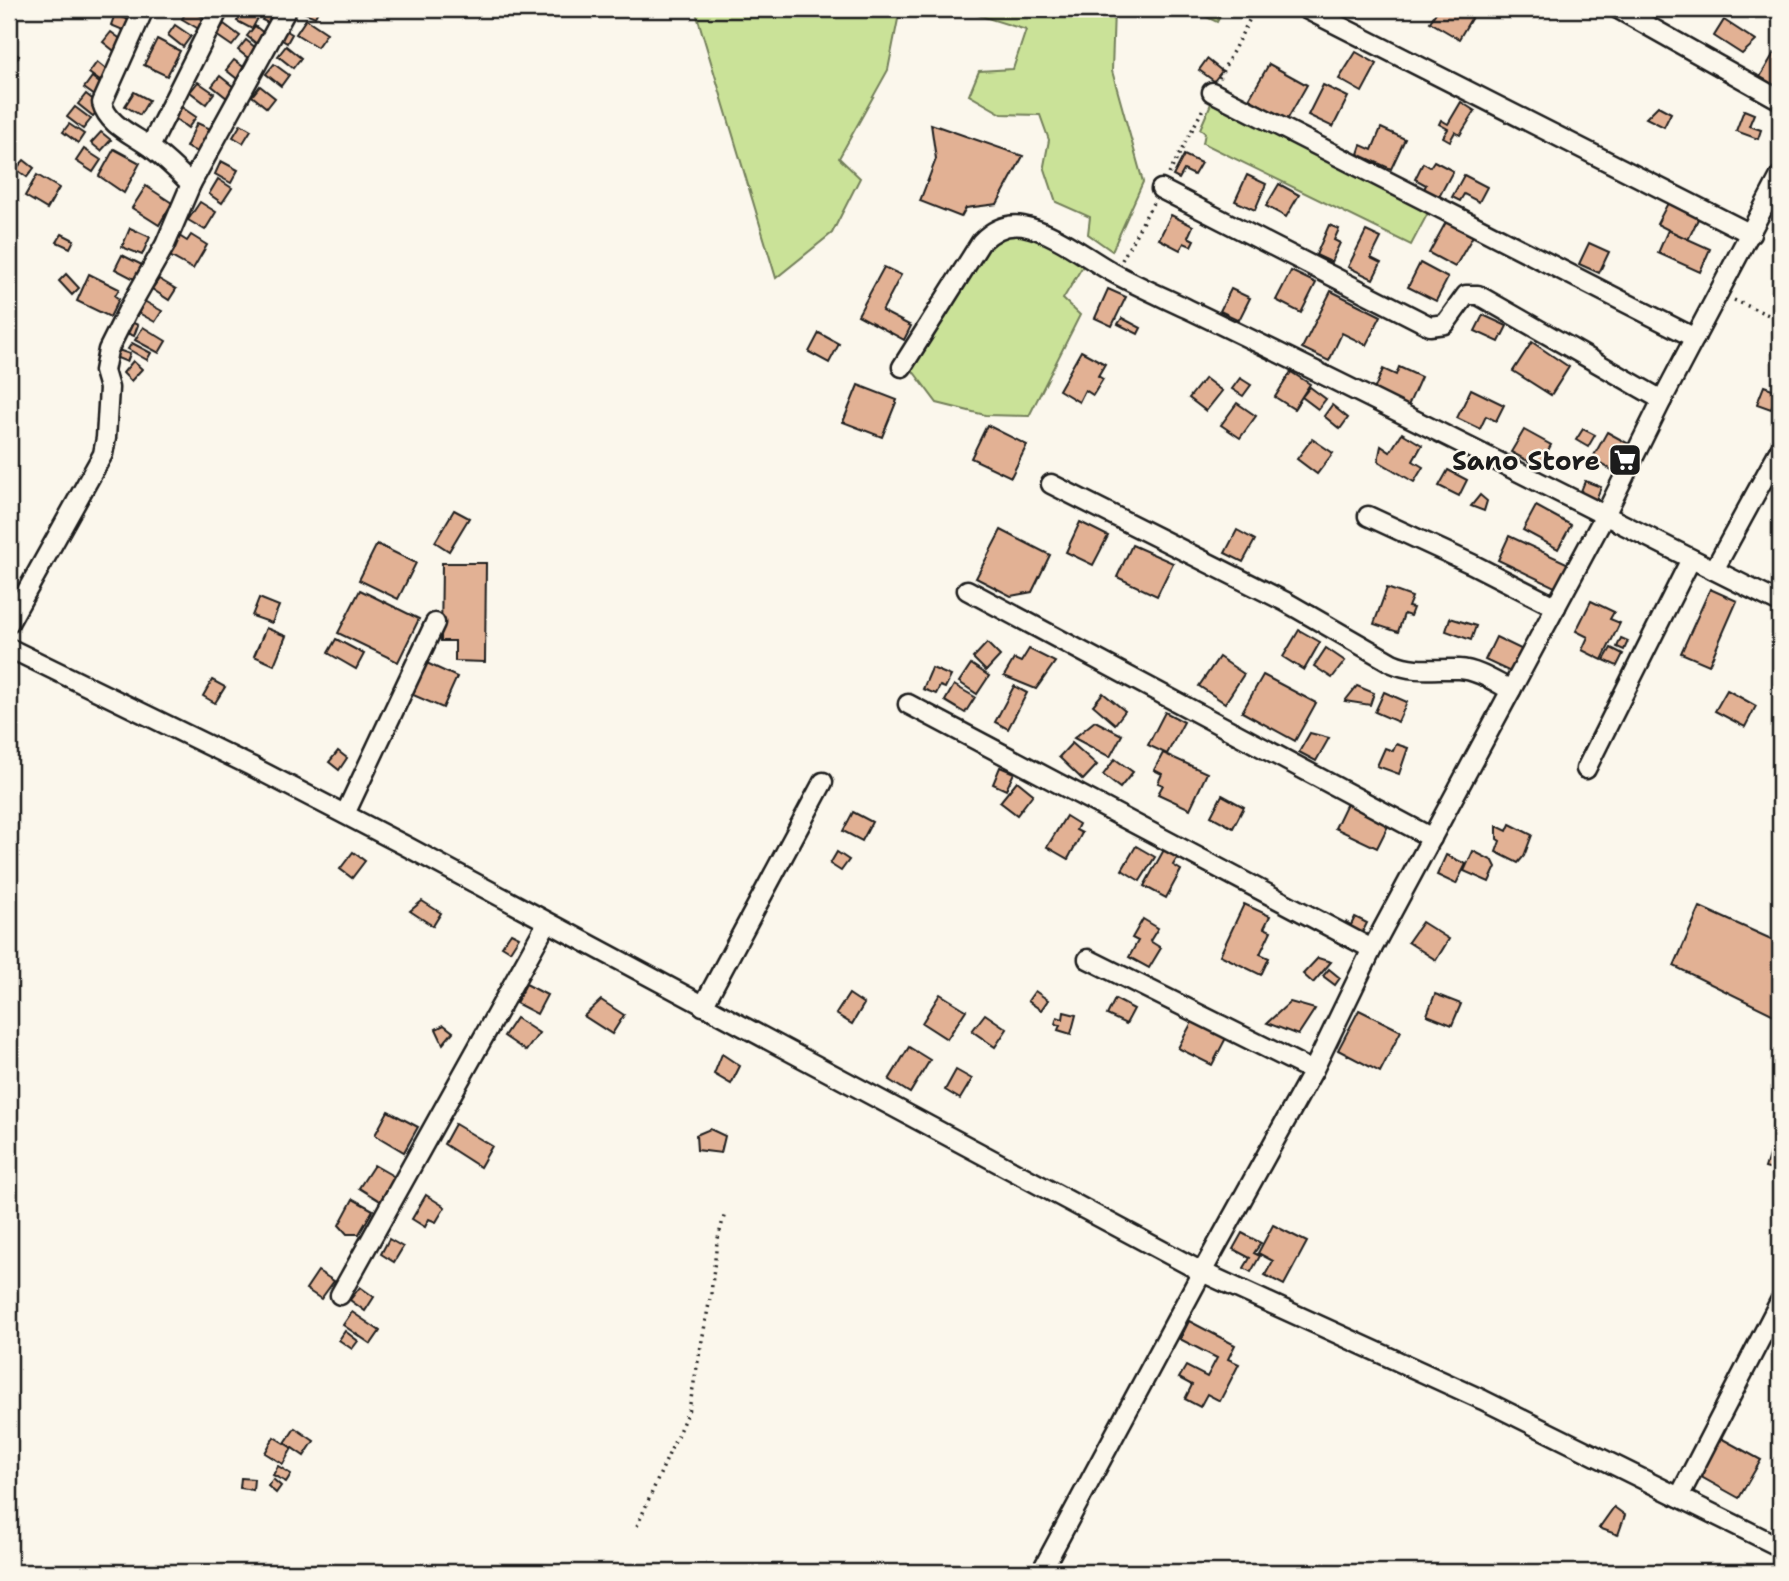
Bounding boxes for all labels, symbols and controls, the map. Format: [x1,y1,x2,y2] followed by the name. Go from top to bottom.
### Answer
[1606,441,1644,479] supermarket icon: Sano Store
[1452,443,1600,478] place label: Sano Store

